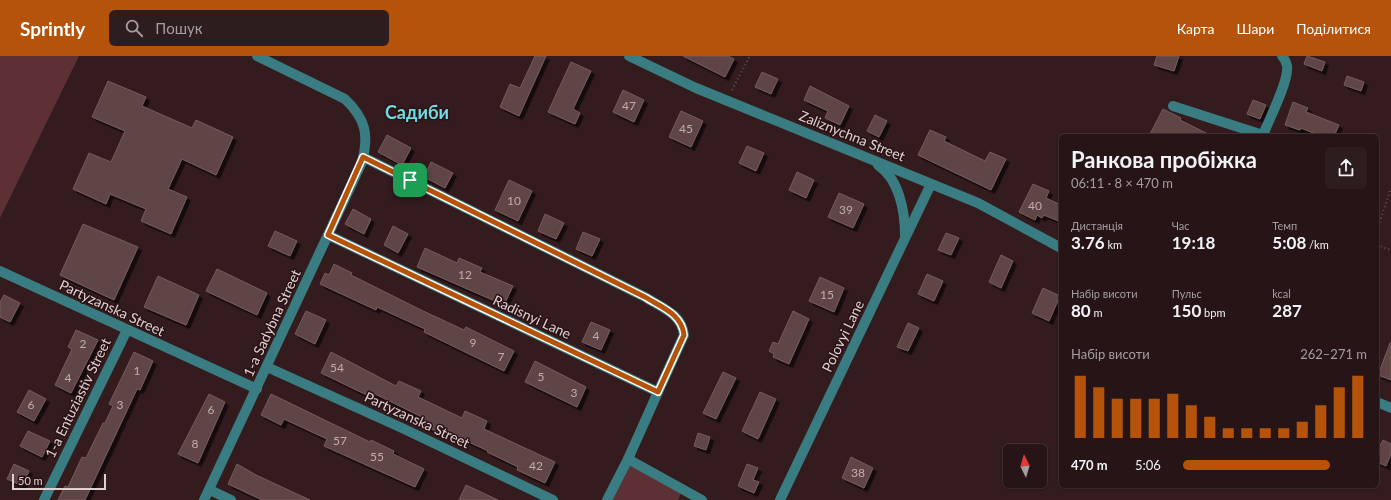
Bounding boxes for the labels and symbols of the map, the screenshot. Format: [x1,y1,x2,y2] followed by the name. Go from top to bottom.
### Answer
[622,98,636,113] house number: 47
[385,101,449,123] district label: Садиби
[797,107,908,165] street label: Zaliznychna Street
[679,121,693,136] house number: 45
[393,163,427,197] pin
[507,193,521,208] house number: 10
[1028,198,1042,213] house number: 40
[839,202,853,217] house number: 39
[239,266,304,379] street label: 1-a Sadybna Street
[458,267,472,282] house number: 12
[57,276,168,339] street label: Partyzanska Street
[820,287,834,302] house number: 15
[491,291,574,342] street label: Radisnyi Lane
[818,297,867,374] street label: Polovyi Lane
[593,328,600,343] house number: 4
[41,335,114,460] street label: 1-a Entuziastiv Street
[470,335,477,350] house number: 9
[80,336,87,351] house number: 2
[498,349,505,364] house number: 7
[330,360,344,375] house number: 54
[134,363,141,378] house number: 1
[538,369,545,384] house number: 5
[65,370,72,385] house number: 4
[571,385,578,400] house number: 3
[362,388,473,451] street label: Partyzanska Street
[28,397,35,412] house number: 6
[117,397,124,412] house number: 3
[208,402,215,417] house number: 6
[333,433,347,448] house number: 57
[192,436,199,451] house number: 8
[1003,444,1047,488] north arrow
[370,449,384,464] house number: 55
[529,458,543,473] house number: 42
[851,465,865,480] house number: 38
[12,472,106,491] scale bar

